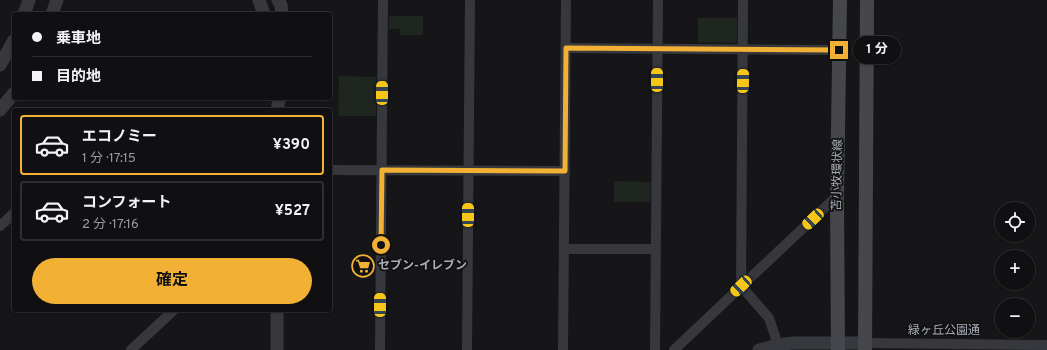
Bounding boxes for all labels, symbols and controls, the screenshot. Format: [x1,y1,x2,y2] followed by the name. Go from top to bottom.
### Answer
[56,30,101,49] text: 乗車地
[853,36,901,64] callout: 1 分
[830,41,848,59] route end
[866,42,888,58] text: 1 分
[56,68,101,87] text: 目的地
[651,68,663,92] car
[737,69,749,93] car
[376,81,388,105] car
[34,127,70,163] icon: car
[82,128,157,147] text: エコノミー
[273,136,310,155] text: ¥390
[829,139,847,211] street label: 苫小牧環状線
[82,151,136,167] text: 1 分 · 17:15
[34,193,70,229] icon: car
[82,194,172,213] text: コンフォート
[275,202,310,221] text: ¥527
[995,202,1035,338] map controls
[995,202,1035,242] button: locate
[462,203,474,227] car
[800,206,826,232] car
[82,217,139,233] text: 2 分 · 17:16
[372,236,390,254] route start
[995,250,1035,290] button: +
[350,253,376,279] supermarket icon: セブン-イレブン
[32,258,312,304] button: 確定
[378,258,467,274] place label: セブン-イレブン
[728,273,754,299] car
[374,293,386,317] car
[995,298,1035,338] button: −
[908,323,980,339] street label: 緑ヶ丘公園通

